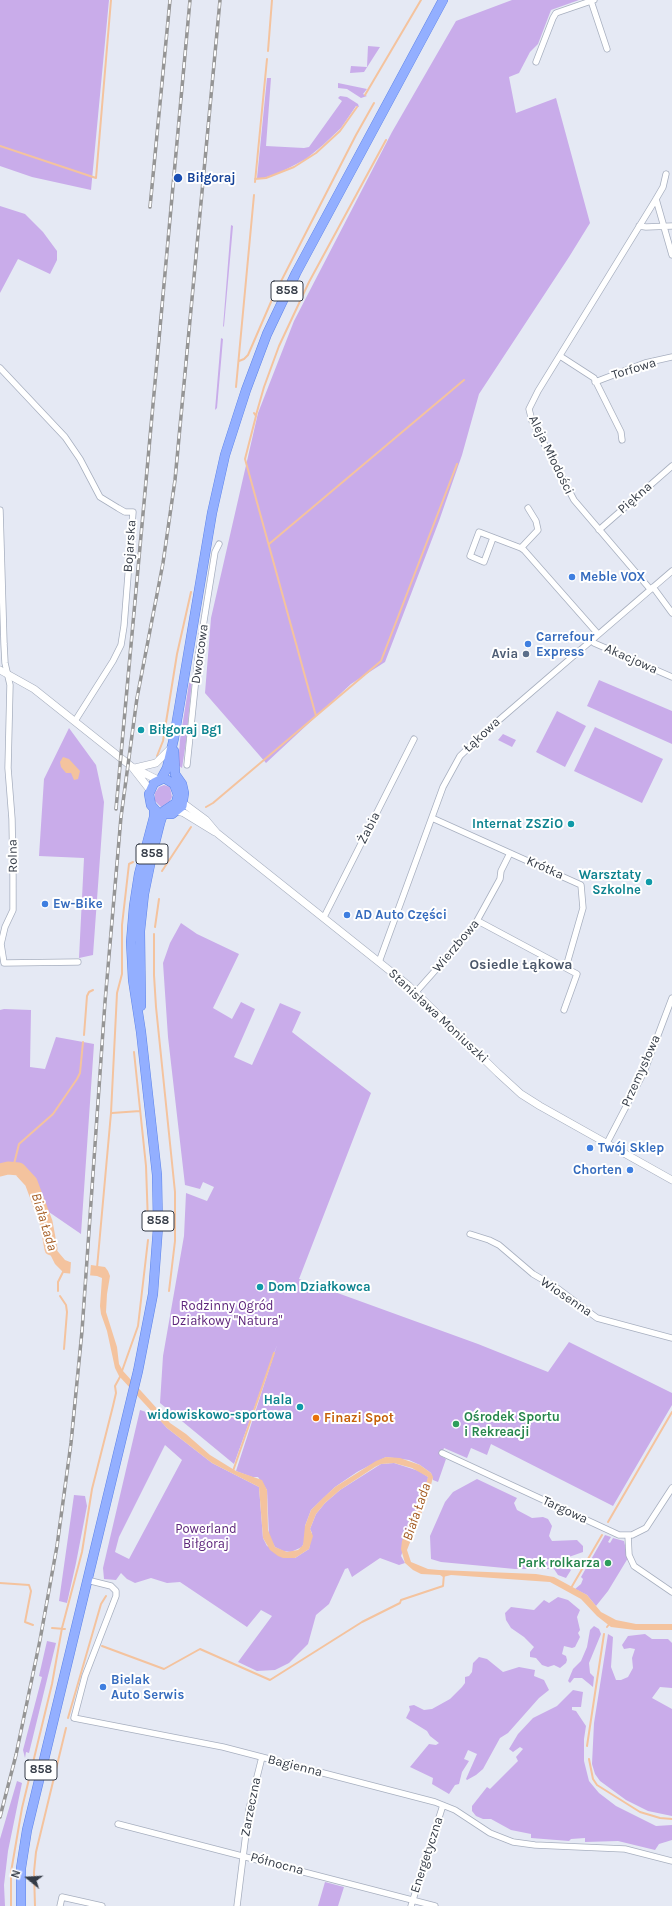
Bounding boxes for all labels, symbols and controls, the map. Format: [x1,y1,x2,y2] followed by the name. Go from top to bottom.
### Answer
[187,170,236,186] place label: Biłgoraj
[172,172,184,184] marker: Biłgoraj
[271,281,303,301] road number: 858
[610,355,658,383] street label: Torfowa
[525,413,577,497] street label: Aleja Młodości
[615,479,655,517] street label: Piękna
[120,519,140,573] street label: Bojarska
[580,569,645,585] place label: Meble VOX
[567,572,577,582] marker: Meble VOX
[188,623,212,685] street label: Dworcowa
[536,629,594,660] place label: Carrefour Express
[523,639,533,649] marker: Carrefour Express
[602,640,660,678] street label: Akacjowa
[492,646,518,662] place label: Avia
[521,649,531,659] marker: Avia
[461,714,503,756] street label: Łąkowa
[149,722,222,738] place label: Biłgoraj Bg1
[136,725,146,735] marker: Biłgoraj Bg1
[354,809,384,847] street label: Żabia
[472,816,563,832] place label: Internat ZSZiO
[566,819,576,829] marker: Internat ZSZiO
[5,839,21,873] street label: Rolna
[136,844,168,864] road number: 858
[524,853,566,883] street label: Krótka
[579,867,641,898] place label: Warsztaty Szkolne
[644,877,654,887] marker: Warsztaty Szkolne
[53,896,103,912] place label: Ew-Bike
[40,899,50,909] marker: Ew-Bike
[355,907,447,923] place label: AD Auto Części
[342,910,352,920] marker: AD Auto Części
[429,916,483,976] street label: Wierzbowa
[470,957,572,973] district label: Osiedle Łąkowa
[385,966,491,1066] street label: Stanisława Moniuszki
[618,1033,664,1109] street label: Przemysłowa
[598,1140,664,1156] place label: Twój Sklep
[585,1143,595,1153] marker: Twój Sklep
[573,1162,622,1178] place label: Chorten
[625,1165,635,1175] marker: Chorten
[27,1191,61,1253] water label: Biała Łada
[142,1211,174,1231] road number: 858
[537,1274,595,1320] street label: Wiosenna
[268,1279,370,1295] place label: Dom Działkowca
[255,1282,265,1292] marker: Dom Działkowca
[172,1298,282,1329] park label: Rodzinny Ogród Działkowy "Natura"
[147,1392,292,1423] place label: Hala widowiskowo-sportowa
[295,1402,305,1412] marker: Hala widowiskowo-sportowa
[464,1409,560,1440] place label: Ośrodek Sportu i Rekreacji
[324,1410,394,1426] place label: Finazi Spot
[311,1413,321,1423] marker: Finazi Spot
[451,1419,461,1429] marker: Ośrodek Sportu i Rekreacji
[399,1481,435,1543] water label: Biała Łada
[540,1493,590,1527] street label: Targowa
[175,1521,237,1552] park label: Powerland Biłgoraj
[518,1555,600,1571] place label: Park rolkarza
[603,1558,613,1568] marker: Park rolkarza
[111,1672,184,1703] place label: Bielak Auto Serwis
[98,1682,108,1692] marker: Bielak Auto Serwis
[266,1752,324,1780] street label: Bagienna
[25,1760,57,1780] road number: 858
[238,1776,264,1838] street label: Zarzeczna
[407,1815,447,1895] street label: Energetyczna
[249,1849,305,1879] street label: Północna
[8,1858,48,1898] north arrow
[9,1868,24,1880] text: N

